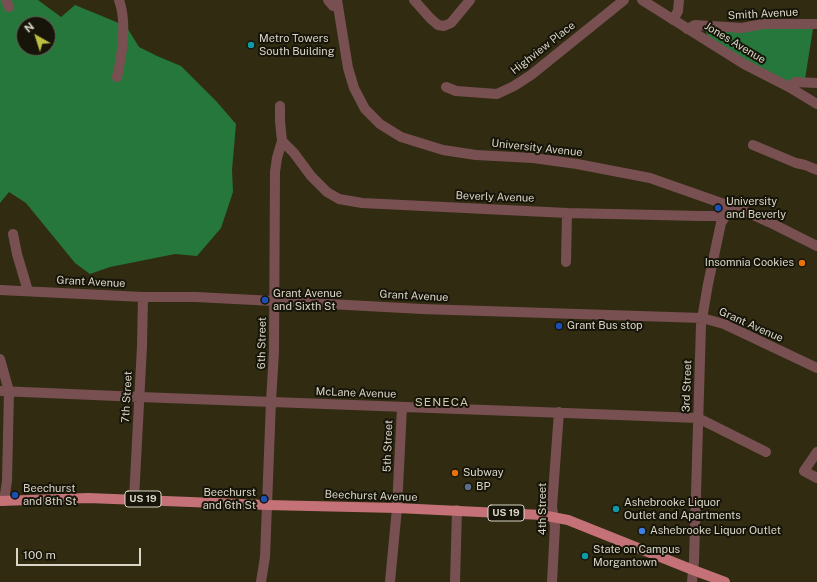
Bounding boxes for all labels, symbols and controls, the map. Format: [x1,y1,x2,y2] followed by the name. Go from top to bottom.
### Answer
[727,6,799,22] street label: Smith Avenue
[16,16,56,56] north arrow
[508,19,578,77] street label: Highview Place
[22,20,36,35] text: N
[702,20,768,66] street label: Jones Avenue
[259,32,335,58] place label: Metro Towers South Building
[246,40,256,50] marker: Metro Towers South Building
[491,137,583,159] street label: University Avenue
[455,189,535,205] street label: Beverly Avenue
[726,195,786,221] place label: University and Beverly
[713,203,723,213] marker: University and Beverly
[705,256,794,270] place label: Insomnia Cookies
[797,258,807,268] marker: Insomnia Cookies
[56,274,126,290] street label: Grant Avenue
[273,287,342,313] place label: Grant Avenue and Sixth St
[379,288,449,304] street label: Grant Avenue
[260,295,270,305] marker: Grant Avenue and Sixth St
[717,305,785,345] street label: Grant Avenue
[255,317,269,369] street label: 6th Street
[567,319,643,333] place label: Grant Bus stop
[554,321,564,331] marker: Grant Bus stop
[679,360,695,412] street label: 3rd Street
[119,371,135,423] street label: 7th Street
[315,385,397,401] street label: McLane Avenue
[415,395,469,409] district label: SENECA
[380,420,396,472] street label: 5th Street
[463,466,504,480] place label: Subway
[450,468,460,478] marker: Subway
[476,480,490,494] place label: BP
[23,482,77,508] place label: Beechurst and 8th St
[463,482,473,492] marker: BP
[536,483,550,535] street label: 4th Street
[203,486,256,512] place label: Beechurst and 6th St
[324,488,418,504] street label: Beechurst Avenue
[10,490,20,500] marker: Beechurst and 8th St
[125,491,161,507] road number: US 19
[259,494,269,504] marker: Beechurst and 6th St
[624,496,741,522] place label: Ashebrooke Liquor Outlet and Apartments
[611,504,621,514] marker: Ashebrooke Liquor Outlet and Apartments
[488,505,524,521] road number: US 19
[650,524,781,538] place label: Ashebrooke Liquor Outlet
[637,526,647,536] marker: Ashebrooke Liquor Outlet
[18,540,143,566] scale bar
[593,543,680,569] place label: State on Campus Morgantown
[23,548,56,562] text: 100 m
[580,551,590,561] marker: State on Campus Morgantown

